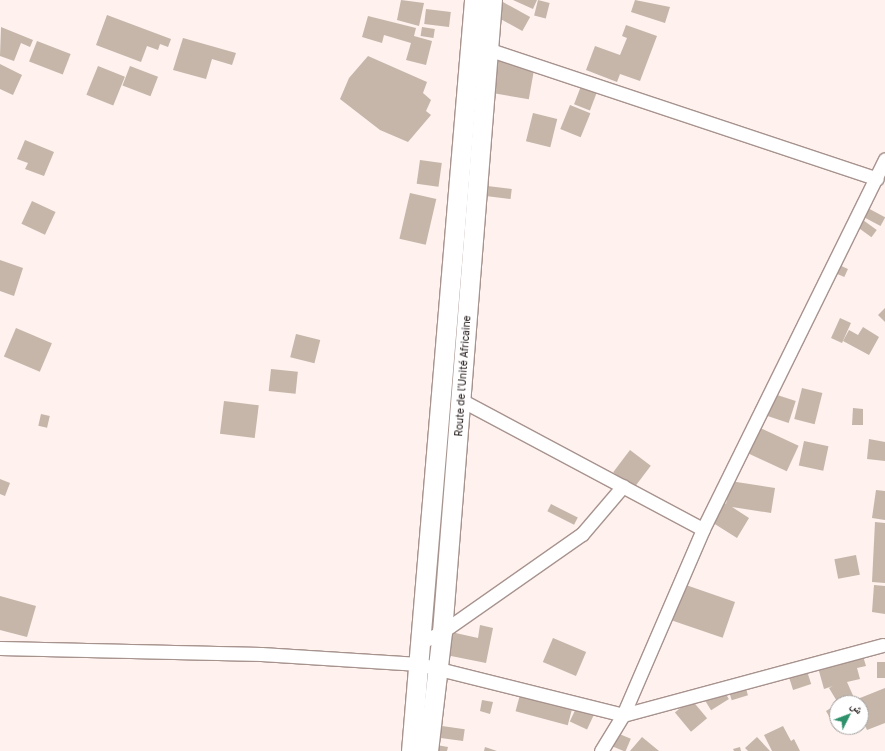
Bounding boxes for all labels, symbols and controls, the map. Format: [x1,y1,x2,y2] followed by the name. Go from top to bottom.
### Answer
[453,315,473,437] street label: Route de l'Unité Africaine
[829,695,869,735] north arrow
[849,699,866,716] text: ش

